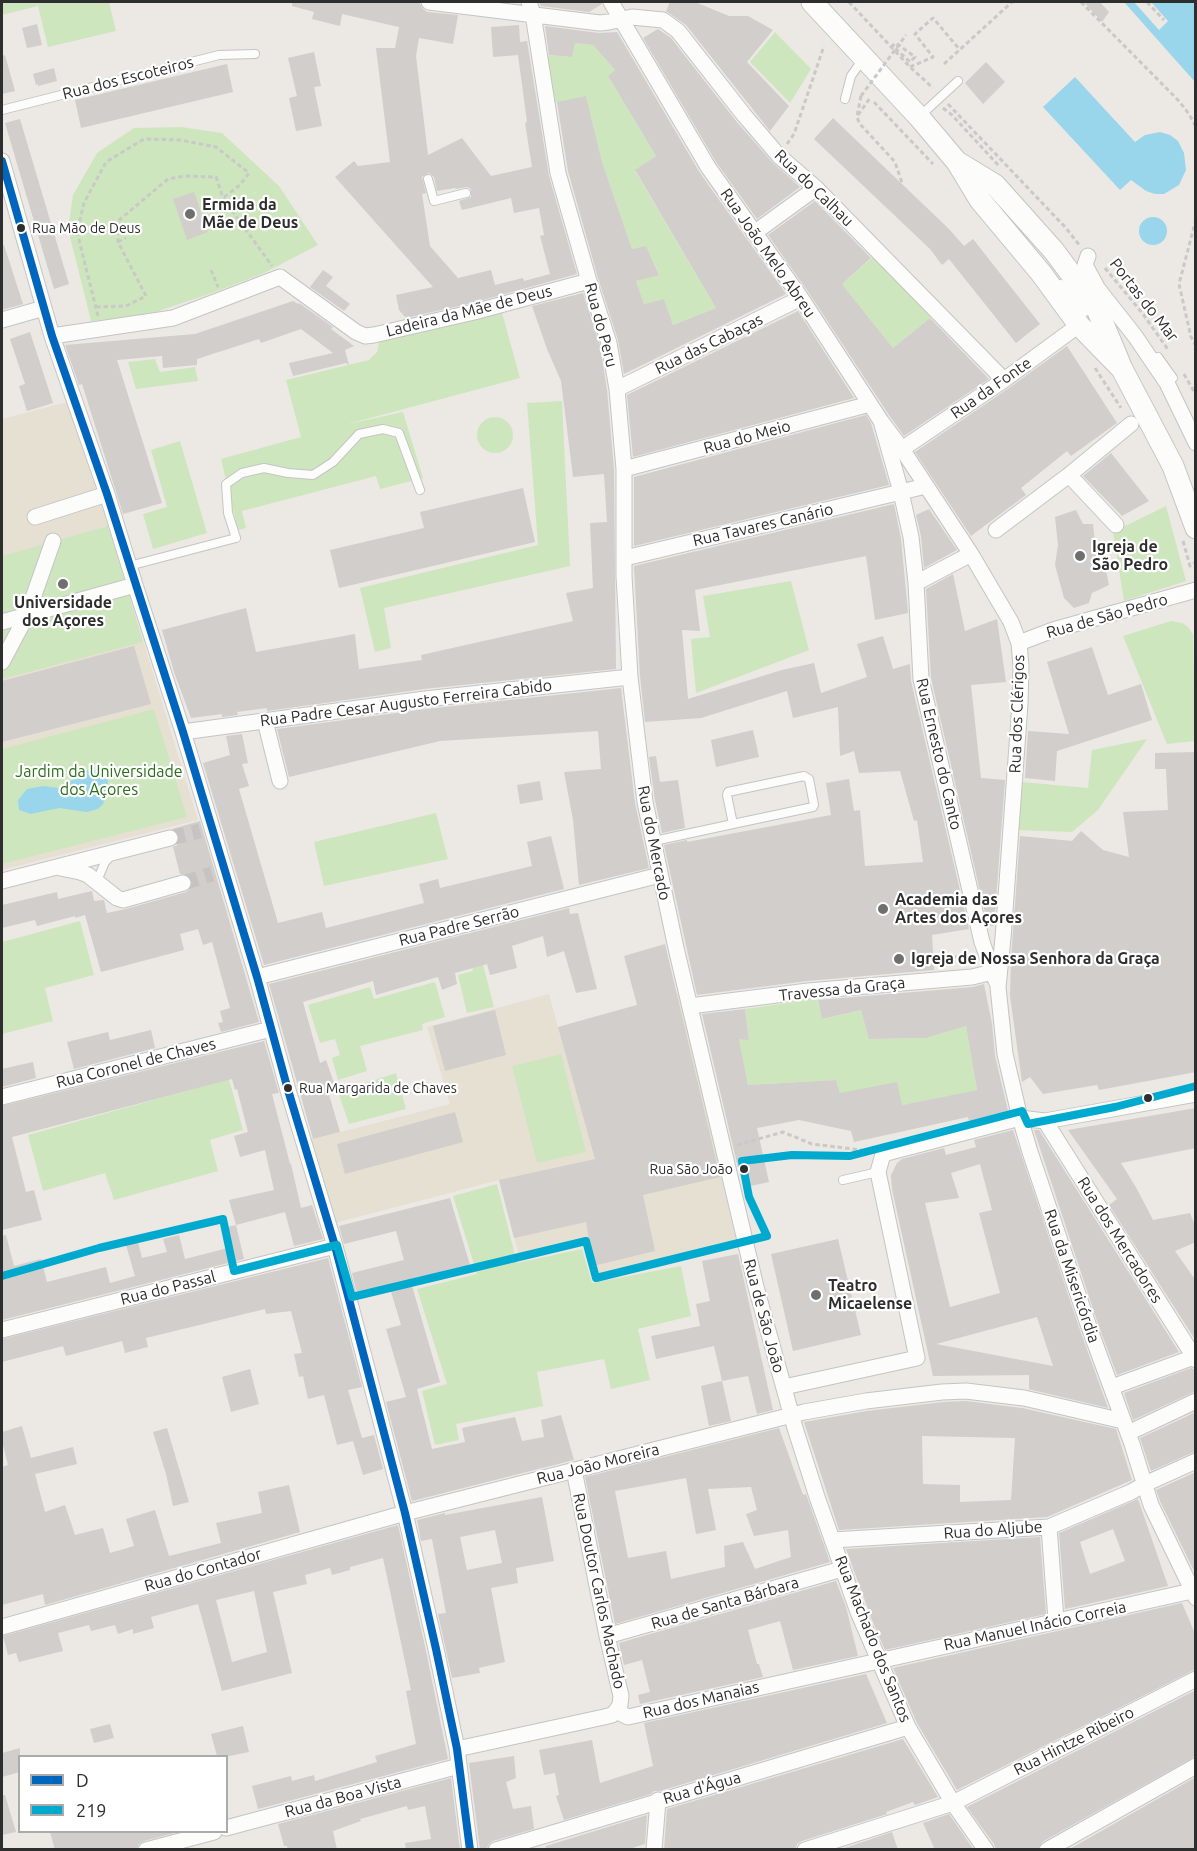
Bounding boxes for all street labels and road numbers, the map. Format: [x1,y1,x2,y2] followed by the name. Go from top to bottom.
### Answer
[61,52,195,104] street label: Rua dos Escoteiros
[771,146,857,230] street label: Rua do Calhau
[716,185,820,321] street label: Rua João Melo Abreu
[1106,255,1182,345] street label: Portas do Mar
[384,281,554,341] street label: Ladeira da Mãe de Deus
[581,281,621,369] street label: Rua do Peru
[652,310,766,378] street label: Rua das Cabaças
[947,353,1035,423] street label: Rua da Fonte
[701,416,793,458] street label: Rua do Meio
[691,499,835,551] street label: Rua Tavares Canário
[1044,589,1170,643] street label: Rua de São Pedro
[1005,654,1029,774] street label: Rua dos Clérigos
[259,676,553,730] street label: Rua Padre Cesar Augusto Ferreira Cabido
[912,676,966,832] street label: Rua Ernesto do Canto
[633,784,675,902] street label: Rua do Mercado
[397,902,521,950] street label: Rua Padre Serrão
[778,973,906,1005] street label: Travessa da Graça
[54,1034,218,1092] street label: Rua Coronel de Chaves
[1073,1173,1167,1307] street label: Rua dos Mercadores
[1040,1207,1104,1345] street label: Rua da Misericórdia
[740,1257,788,1375] street label: Rua de São João
[118,1267,218,1309] street label: Rua do Passal
[535,1439,661,1489] street label: Rua João Moreira
[569,1491,629,1691] street label: Rua Doutor Carlos Machado
[943,1517,1043,1543] street label: Rua do Aljube
[142,1544,264,1596] street label: Rua do Contador
[831,1553,915,1725] street label: Rua Machado dos Santos
[649,1573,801,1633] street label: Rua de Santa Bárbara
[942,1597,1128,1655] street label: Rua Manuel Inácio Correia
[641,1677,761,1723] street label: Rua dos Manaias
[1011,1702,1137,1780] street label: Rua Hintze Ribeiro
[661,1768,743,1808] street label: Rua d'Água
[283,1772,403,1822] street label: Rua da Boa Vista

